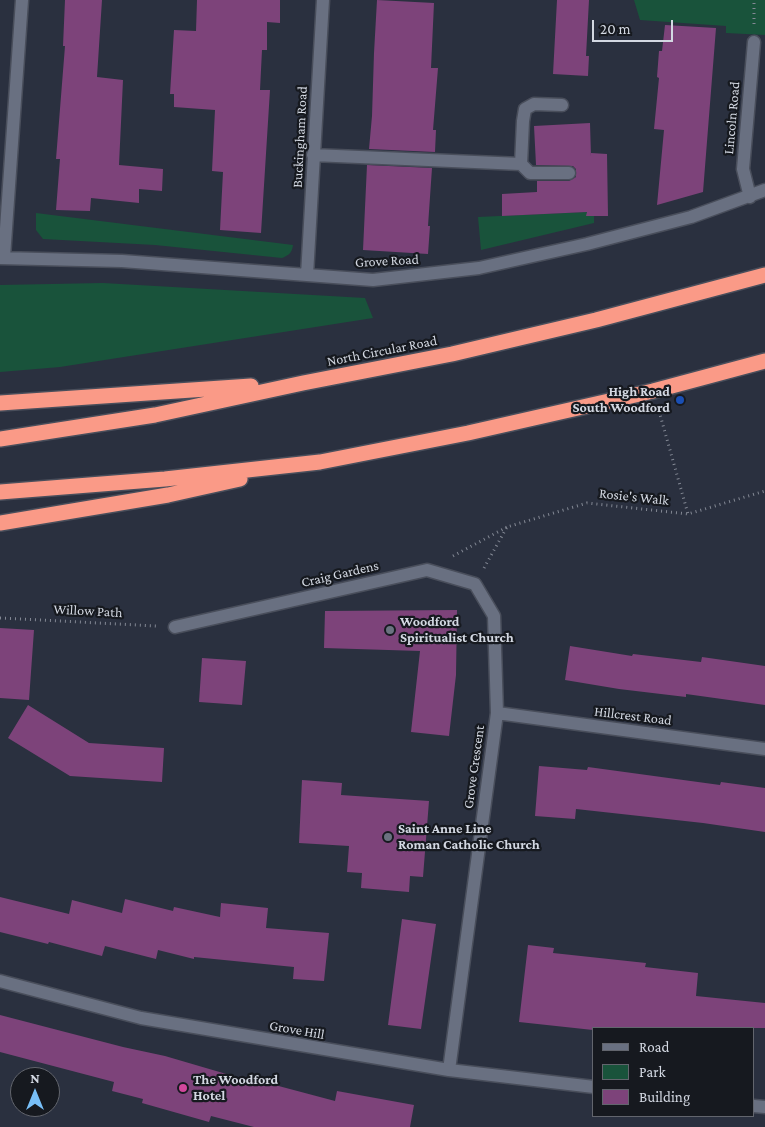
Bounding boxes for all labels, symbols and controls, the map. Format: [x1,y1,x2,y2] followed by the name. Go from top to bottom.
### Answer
[595,10,676,42] scale bar
[600,21,631,37] text: 20 m
[720,81,744,155] street label: Lincoln Road
[289,86,311,188] street label: Buckingham Road
[355,251,419,271] street label: Grove Road
[326,332,438,370] street label: North Circular Road
[573,384,670,417] place label: High Road South Woodford
[674,394,686,406] marker: High Road South Woodford
[598,485,670,509] street label: Rosie's Walk
[300,557,380,591] street label: Craig Gardens
[53,601,123,621] street label: Willow Path
[400,614,514,646] place label: Woodford Spiritualist Church
[384,624,396,636] marker: Woodford Spiritualist Church
[593,703,673,729] street label: Hillcrest Road
[460,724,488,810] street label: Grove Crescent
[398,821,540,854] place label: Saint Anne Line Roman Catholic Church
[382,831,394,843] marker: Saint Anne Line Roman Catholic Church
[268,1017,326,1043] street label: Grove Hill
[592,1027,755,1117] legend
[639,1039,669,1055] text: Road
[639,1064,666,1080] text: Park
[10,1067,60,1117] north arrow
[30,1070,40,1086] text: N
[193,1072,278,1104] place label: The Woodford Hotel
[177,1082,189,1094] marker: The Woodford Hotel
[639,1089,690,1105] text: Building

